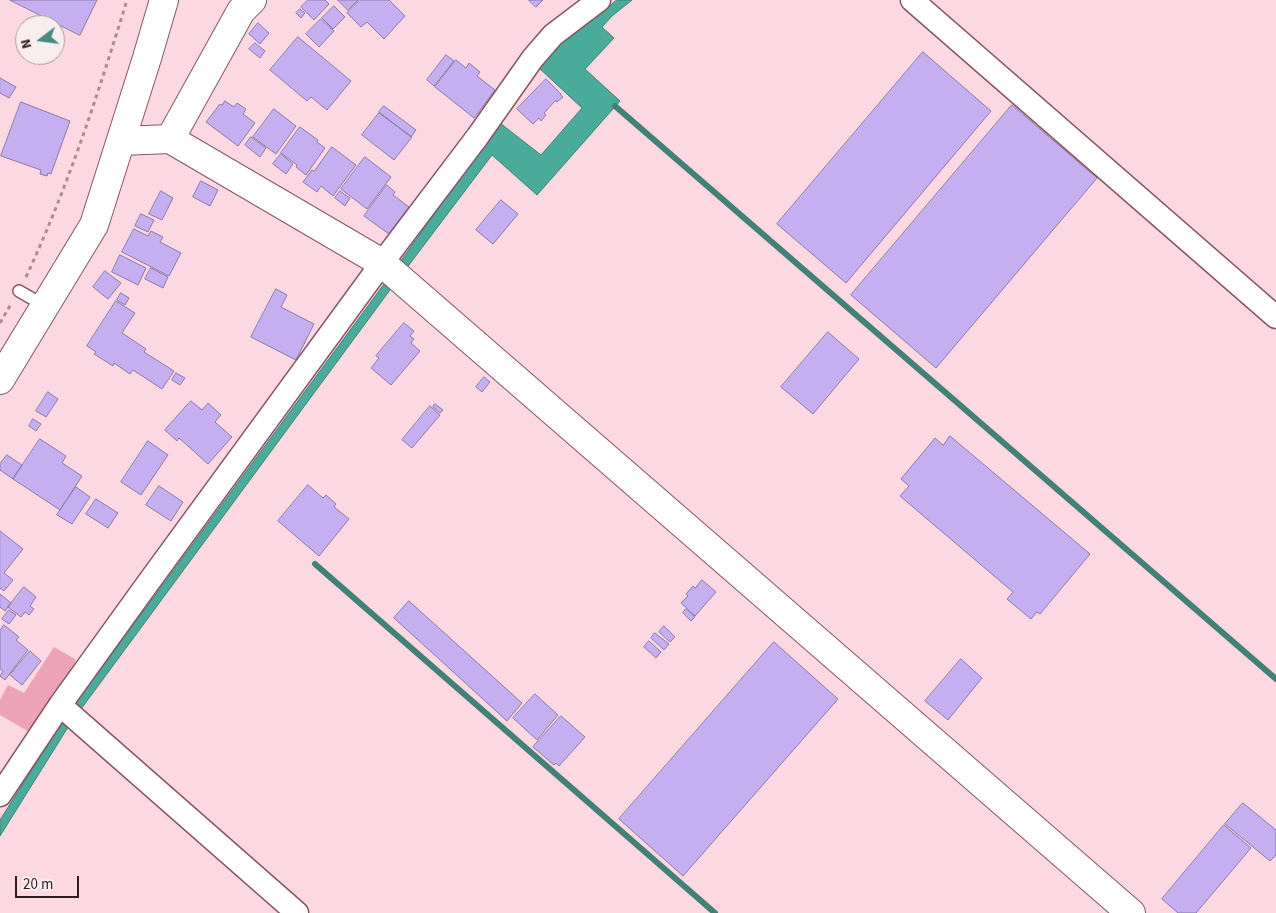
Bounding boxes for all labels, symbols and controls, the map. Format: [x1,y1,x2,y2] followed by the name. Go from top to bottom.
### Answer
[15,15,65,65] north arrow
[16,37,37,51] text: N
[18,866,81,898] scale bar
[23,874,53,895] text: 20 m

